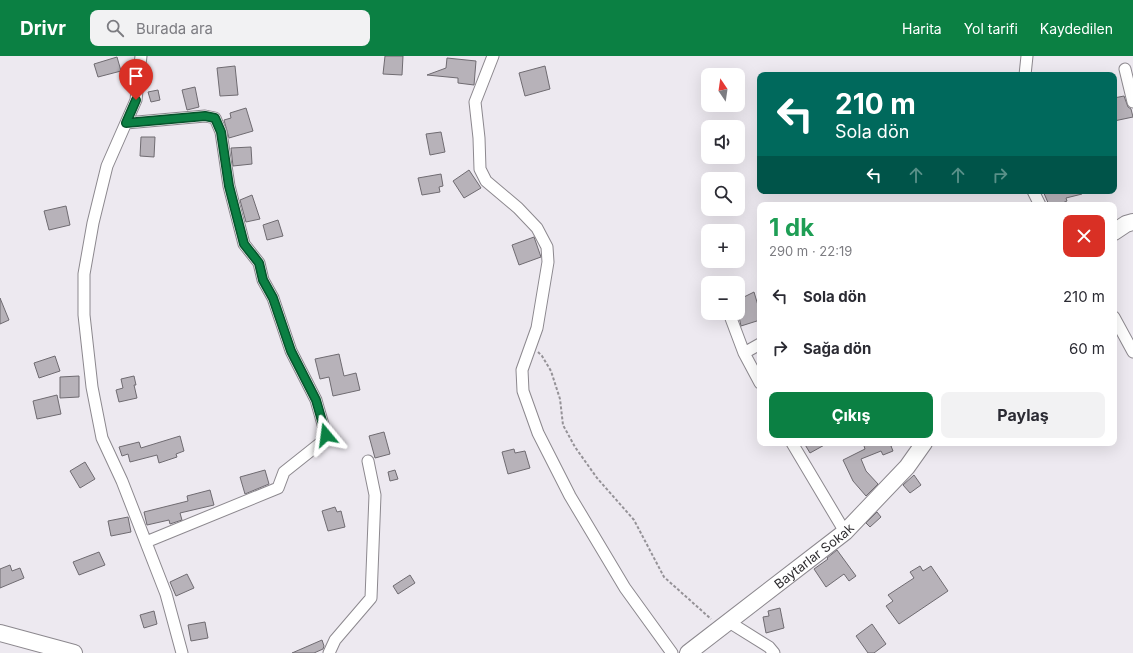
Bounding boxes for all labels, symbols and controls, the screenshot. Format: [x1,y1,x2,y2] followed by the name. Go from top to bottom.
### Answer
[90,10,370,46] search box
[20,17,66,40] text: Drivr
[104,17,126,39] icon: search
[136,19,213,38] text: Burada ara
[902,20,942,37] text: Harita
[964,20,1018,37] text: Yol tarifi
[1040,20,1113,37] text: Kaydedilen
[119,59,153,100] pin
[125,65,147,87] icon: arrive
[701,68,745,112] north arrow
[701,68,745,320] map controls
[835,87,916,121] text: 210 m
[769,88,821,140] icon: left
[701,120,745,164] button: sound
[835,121,909,142] text: Sola dön
[863,164,885,186] icon: left
[905,164,927,186] icon: ahead
[947,164,969,186] icon: ahead
[989,164,1011,186] icon: right
[701,172,745,216] button: search
[769,213,814,242] text: 1 dk
[1063,215,1105,257] button: close
[701,224,745,268] button: +
[769,243,852,259] text: 290 m · 22:19
[701,276,745,320] button: −
[769,285,791,307] icon: left
[803,287,866,306] text: Sola dön
[1063,287,1105,306] text: 210 m
[769,337,791,359] icon: right
[803,339,871,358] text: Sağa dön
[1069,339,1105,358] text: 60 m
[769,392,933,438] button: Çıkış
[941,392,1105,438] button: Paylaş
[305,414,347,456] position arrow
[771,520,857,592] street label: Baytarlar Sokak

